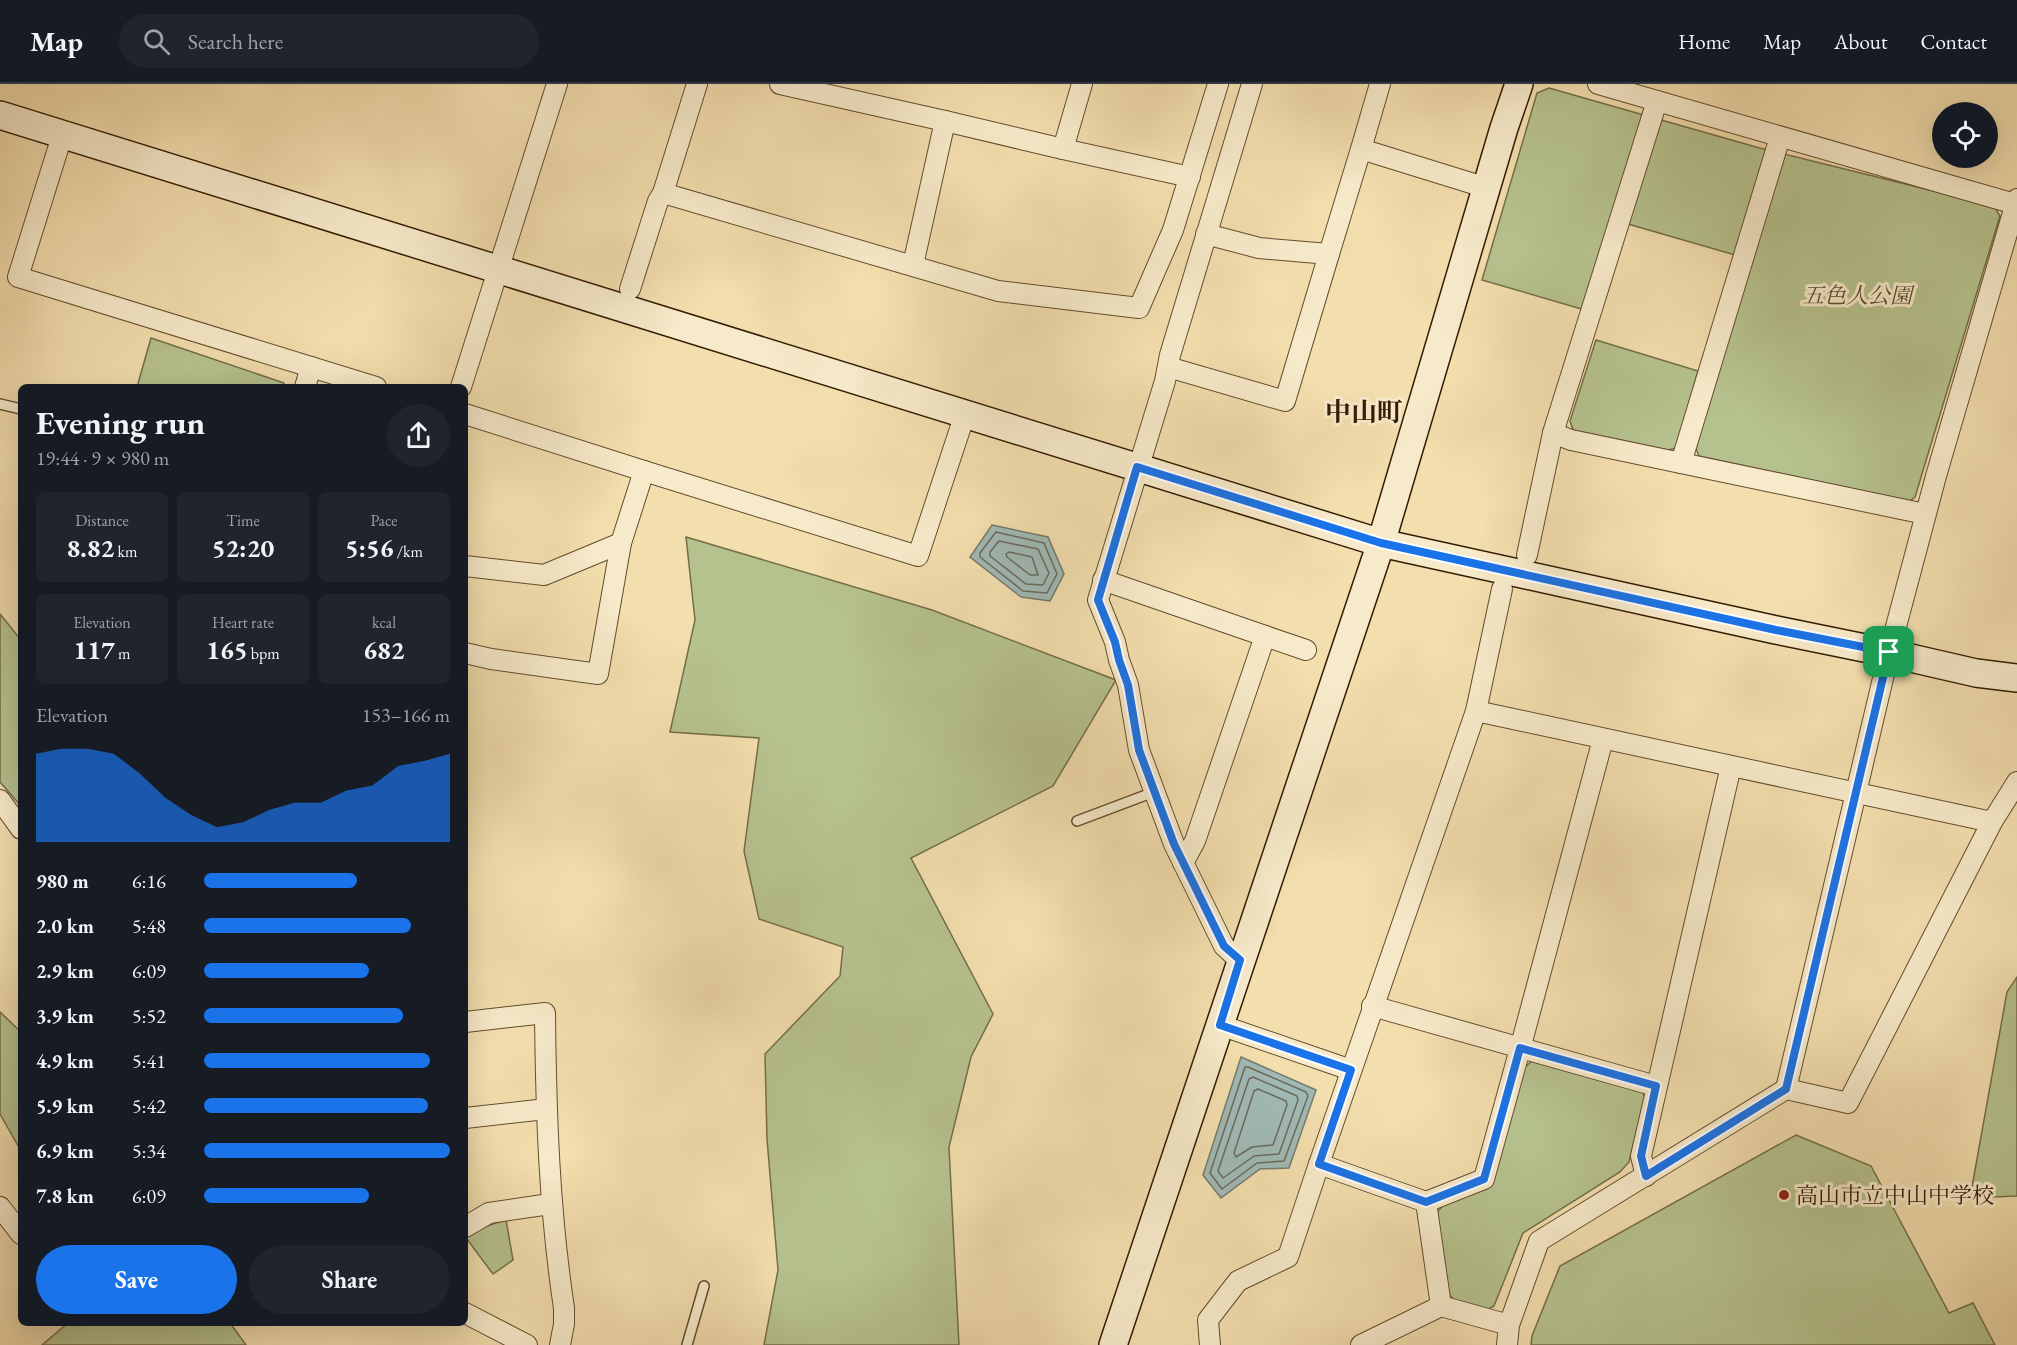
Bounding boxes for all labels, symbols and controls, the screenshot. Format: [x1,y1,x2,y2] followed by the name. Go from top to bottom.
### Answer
[119,14,539,68] search box
[30,23,83,59] text: Map
[140,25,173,58] icon: search
[188,27,283,56] text: Search here
[1678,28,1730,55] text: Home
[1763,28,1801,55] text: Map
[1834,28,1887,55] text: About
[1920,28,1987,55] text: Contact
[1932,102,1998,168] map controls
[1932,102,1998,168] button: locate
[1802,281,1915,310] park label: 五色人公園
[1325,395,1403,429] district label: 中山町
[36,401,205,444] text: Evening run
[387,404,450,467] button: share
[36,445,169,471] text: 19:44 · 9 × 980 m
[75,510,129,531] text: Distance
[226,510,260,531] text: Time
[371,510,397,531] text: Pace
[67,531,114,565] text: 8.82
[212,531,274,565] text: 52:20
[345,531,394,565] text: 5:56
[114,541,137,562] text: km
[394,541,423,562] text: /km
[73,612,131,633] text: Elevation
[212,612,274,633] text: Heart rate
[372,612,396,633] text: kcal
[1863,626,1914,677] pin
[74,633,115,667] text: 117
[206,633,248,667] text: 165
[363,633,405,667] text: 682
[1872,635,1905,668] icon: arrive
[115,643,130,664] text: m
[248,643,280,664] text: bpm
[36,702,108,728] text: Elevation
[362,702,450,728] text: 153–166 m
[36,868,89,894] text: 980 m
[132,868,166,894] text: 6:16
[36,913,94,939] text: 2.0 km
[132,913,166,939] text: 5:48
[36,958,94,984] text: 2.9 km
[132,958,166,984] text: 6:09
[36,1003,94,1029] text: 3.9 km
[132,1003,166,1029] text: 5:52
[36,1048,94,1074] text: 4.9 km
[132,1048,166,1074] text: 5:41
[36,1093,94,1119] text: 5.9 km
[132,1093,166,1119] text: 5:42
[36,1138,94,1164] text: 6.9 km
[132,1138,166,1164] text: 5:34
[1796,1181,1994,1210] place label: 高山市立中山中学校
[36,1183,94,1209] text: 7.8 km
[132,1183,166,1209] text: 6:09
[1777,1188,1791,1202] marker: 高山市立中山中学校
[36,1245,237,1314] button: Save
[249,1245,450,1314] button: Share

